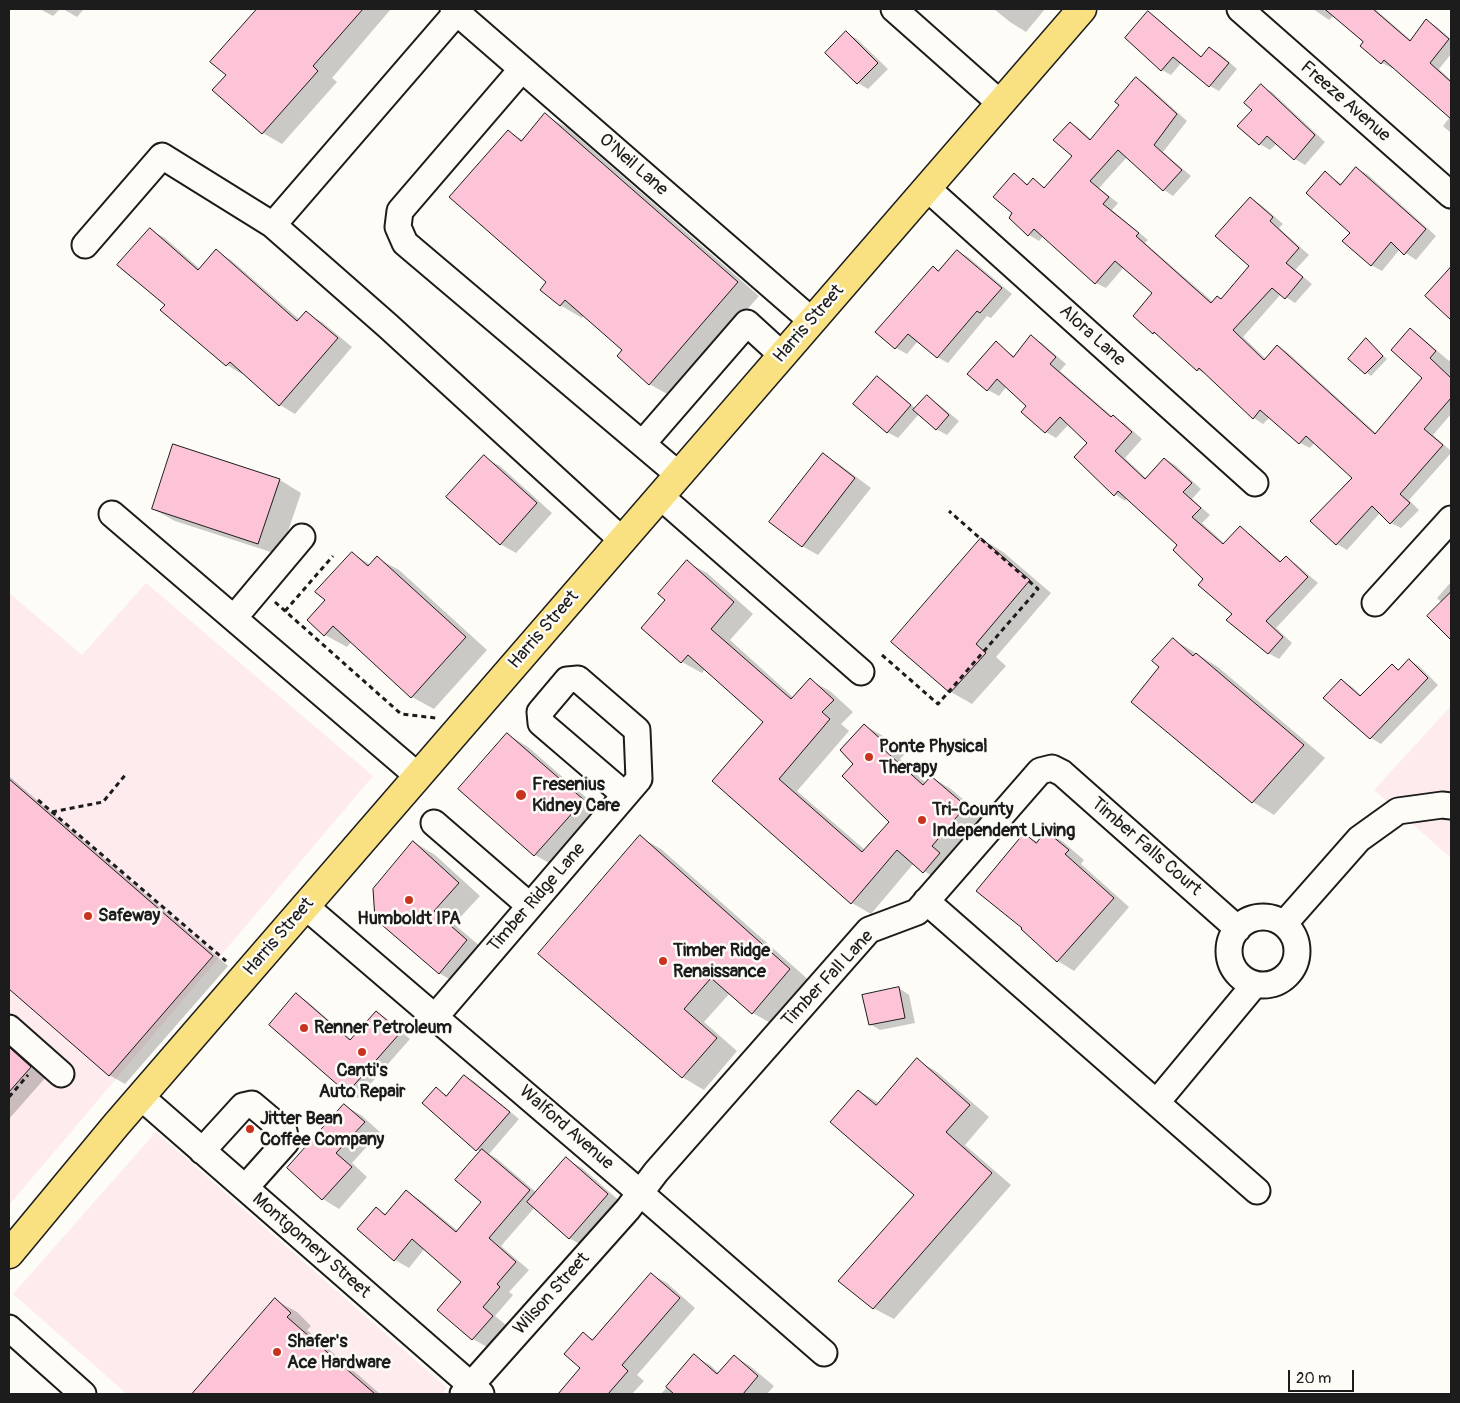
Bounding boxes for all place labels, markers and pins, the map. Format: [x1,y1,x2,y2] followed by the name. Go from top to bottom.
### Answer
[879,736,988,779] place label: Ponte Physical Therapy
[863,751,875,763] marker: Ponte Physical Therapy
[532,774,620,816] place label: Fresenius Kidney Care
[514,788,528,802] marker: Fresenius Kidney Care
[932,799,1075,842] place label: Tri-County Independent Living
[916,814,928,826] marker: Tri-County Independent Living
[403,894,415,906] marker: Humboldt IPA
[98,905,160,927] place label: Safeway
[357,908,461,930] place label: Humboldt IPA
[82,910,94,922] marker: Safeway
[673,940,770,982] place label: Timber Ridge Renaissance
[657,955,669,967] marker: Timber Ridge Renaissance
[314,1017,452,1039] place label: Renner Petroleum
[298,1022,310,1034] marker: Renner Petroleum
[356,1046,368,1058] marker: Canti's Auto Repair
[319,1060,405,1102] place label: Canti's Auto Repair
[260,1108,384,1150] place label: Jitter Bean Coffee Company
[244,1123,256,1135] marker: Jitter Bean Coffee Company
[287,1331,391,1374] place label: Shafer's Ace Hardware
[271,1346,283,1358] marker: Shafer's Ace Hardware

